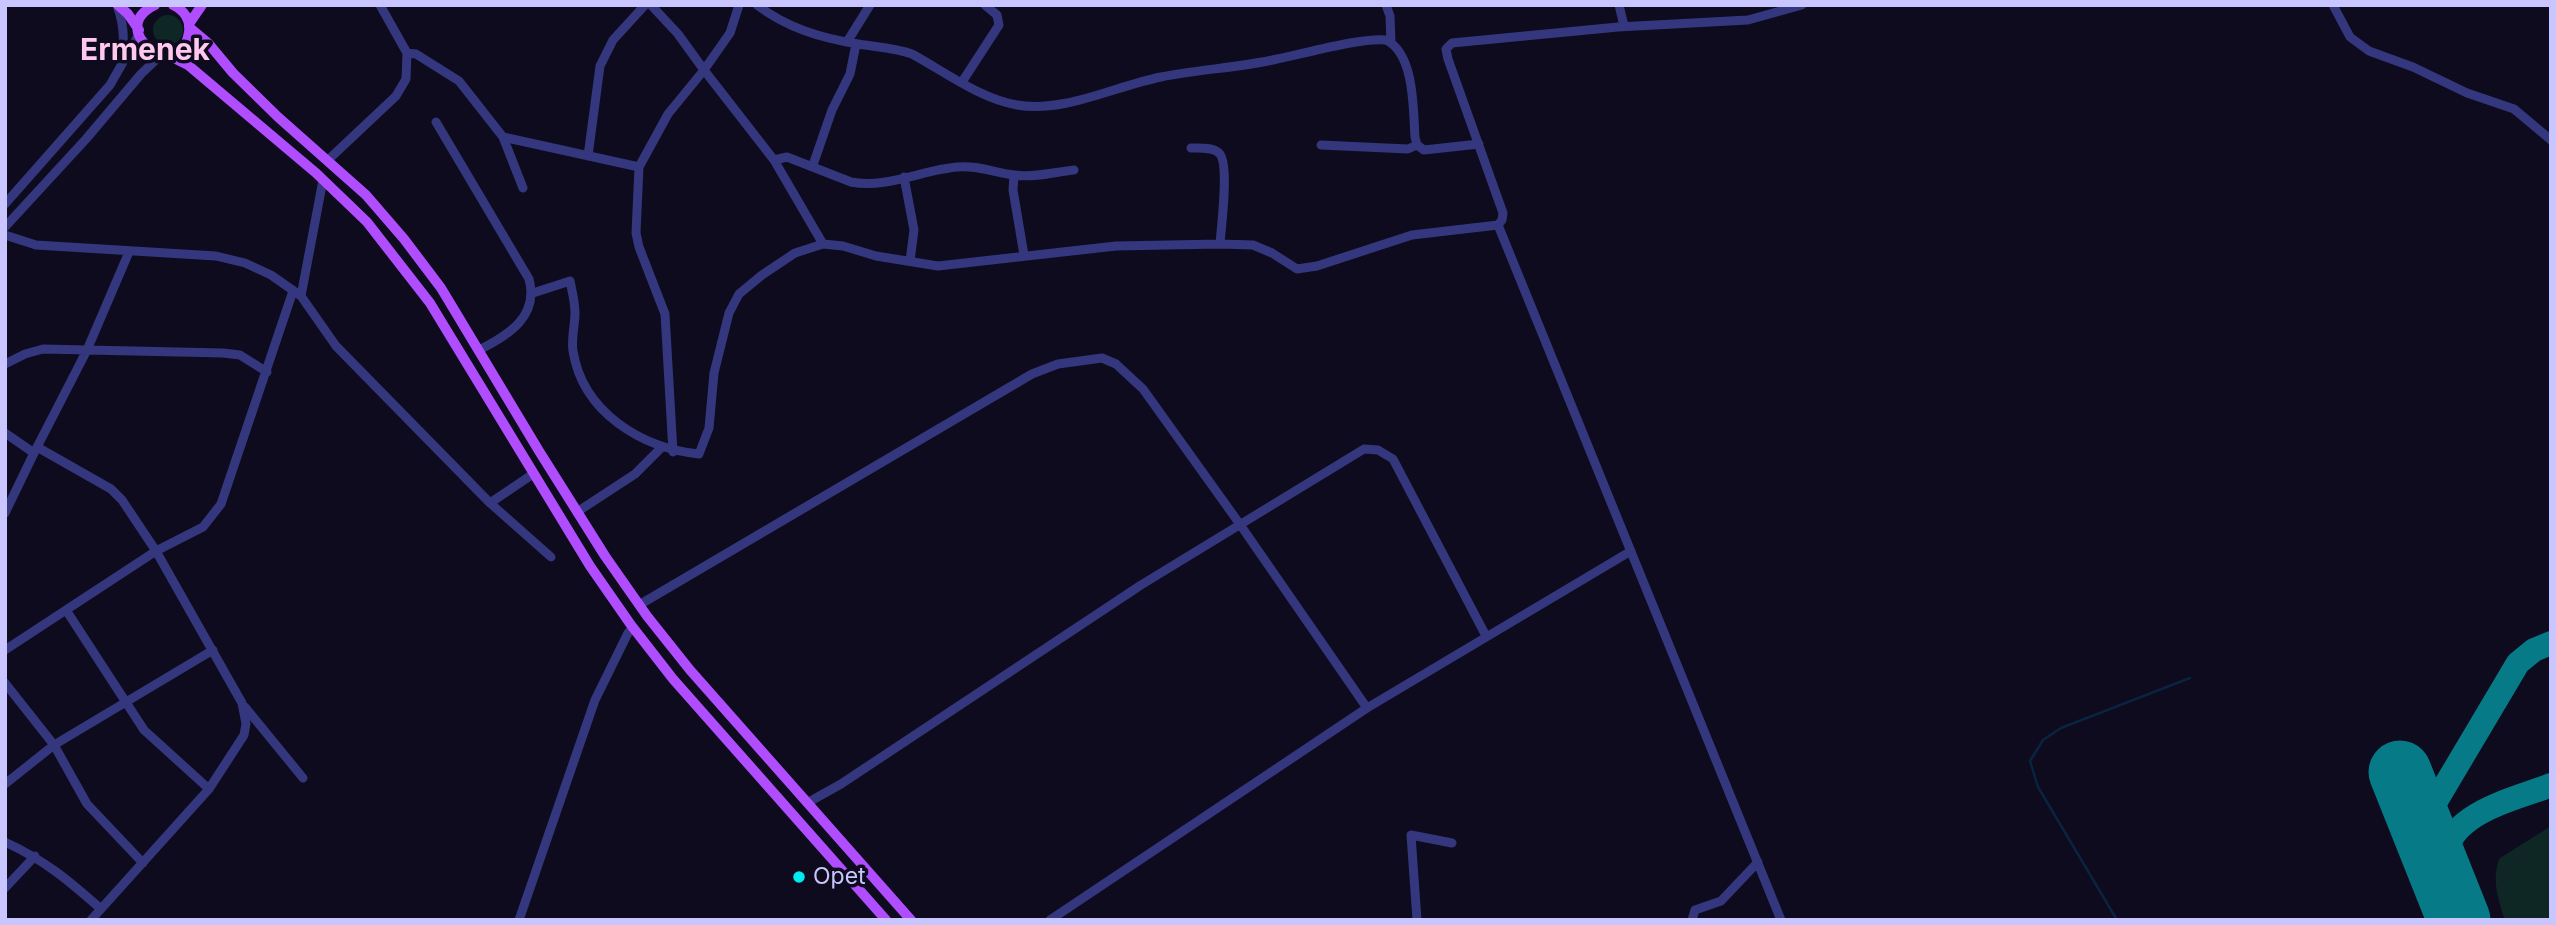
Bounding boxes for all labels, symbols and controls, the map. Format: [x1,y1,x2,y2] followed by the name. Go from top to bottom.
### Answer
[80,33,210,69] district label: Ermenek
[813,863,866,891] place label: Opet
[791,869,807,885] marker: Opet

